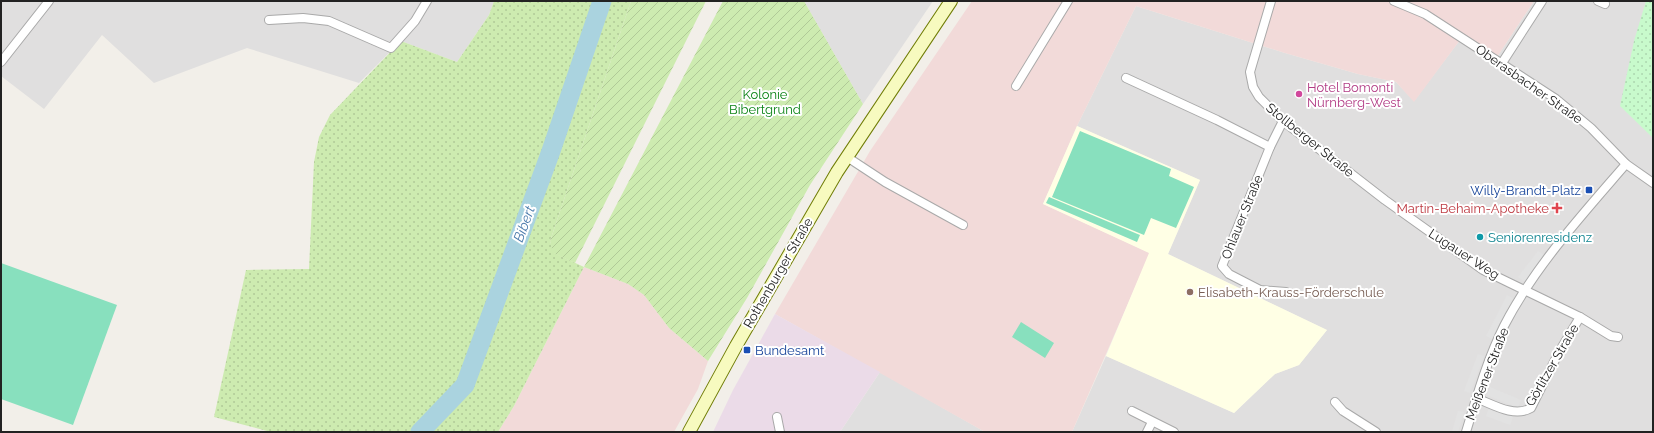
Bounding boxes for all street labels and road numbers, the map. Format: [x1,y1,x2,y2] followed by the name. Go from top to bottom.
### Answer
[1473,41,1586,127] street label: Oberasbacher Straße
[1263,100,1357,180] street label: Stollberger Straße
[1218,172,1266,261] street label: Ohlauer Straße
[740,215,816,331] street label: Rothenburger Straße
[1426,226,1502,282] street label: Lugauer Weg
[1522,321,1582,409] street label: Görlitzer Straße
[1462,325,1512,422] street label: Meißener Straße

